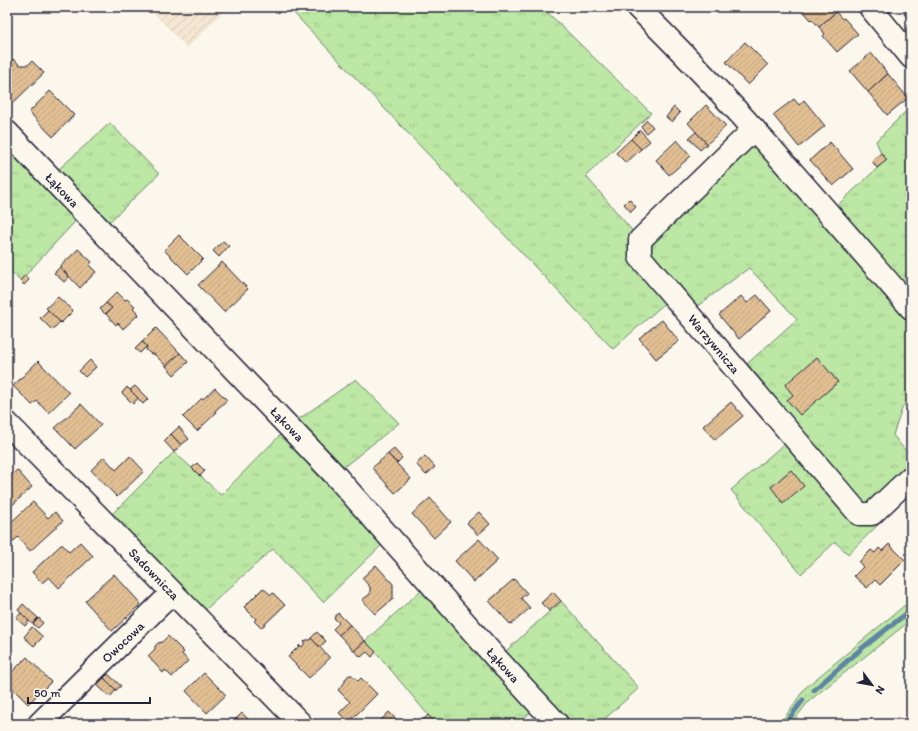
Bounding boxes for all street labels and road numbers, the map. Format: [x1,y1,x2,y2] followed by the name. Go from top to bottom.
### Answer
[42,170,82,211] street label: Łąkowa
[685,311,743,377] street label: Warzywnicza
[267,404,307,445] street label: Łąkowa
[126,545,183,603] street label: Sadownicza
[99,618,147,666] street label: Owocowa
[483,644,523,686] street label: Łąkowa

